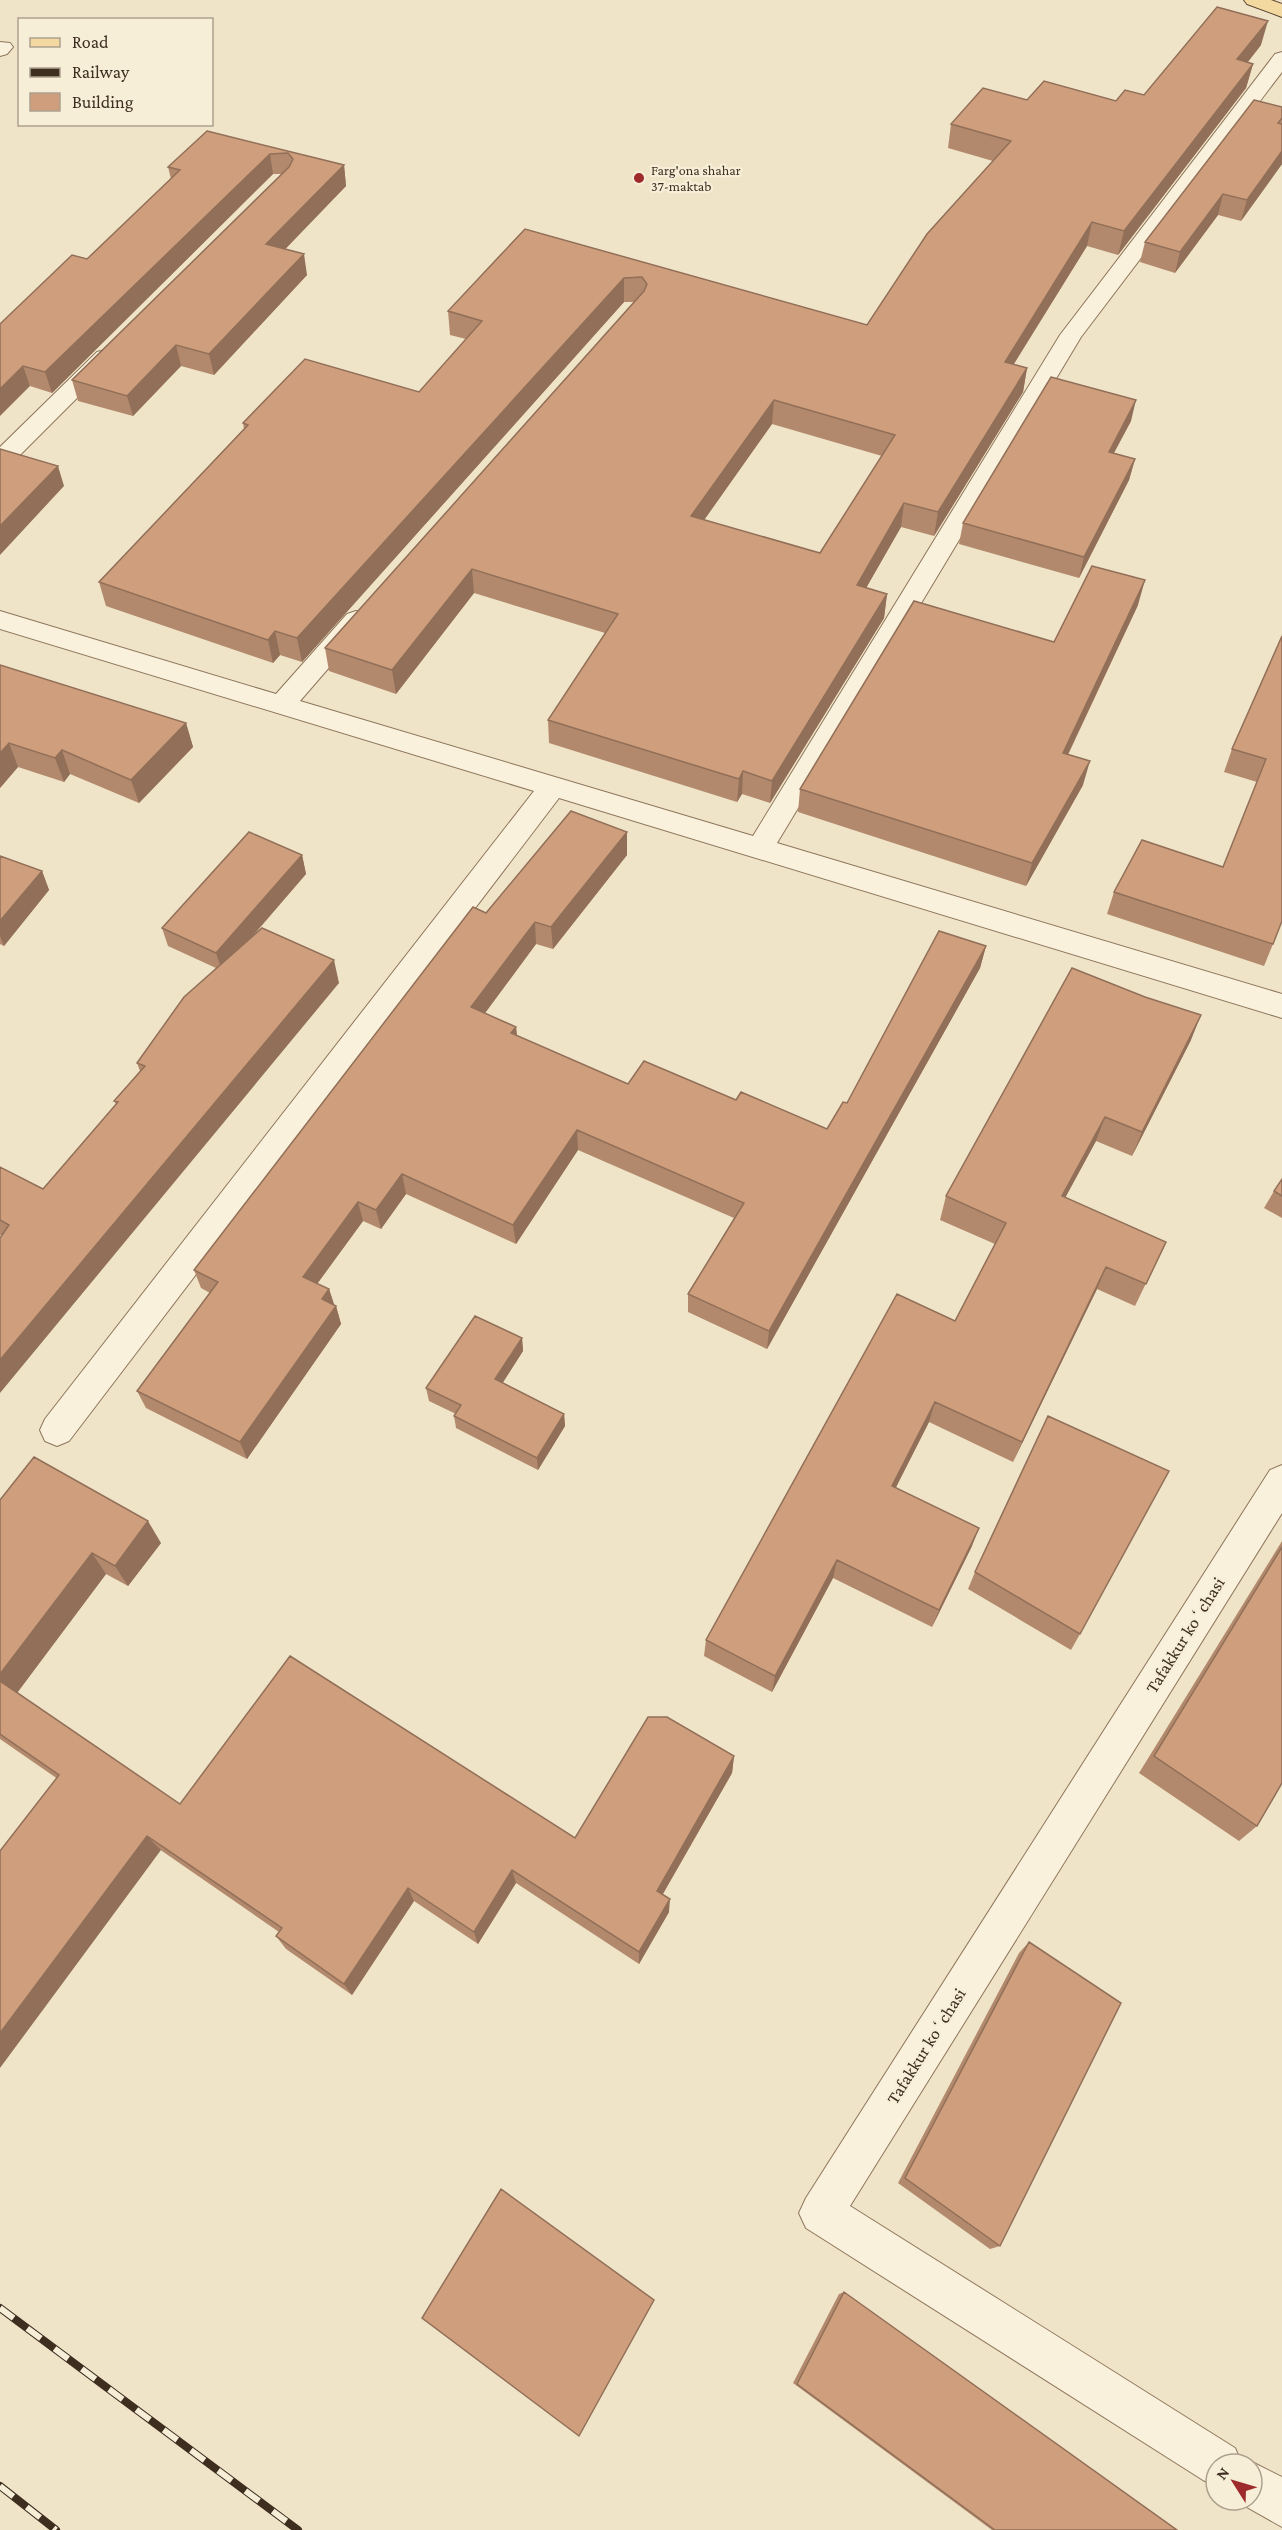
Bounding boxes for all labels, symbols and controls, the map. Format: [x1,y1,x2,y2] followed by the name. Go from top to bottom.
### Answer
[18,18,213,126] legend
[72,32,109,52] text: Road
[72,62,130,82] text: Railway
[72,92,134,112] text: Building
[651,162,741,194] place label: Farg'ona shahar 37-maktab
[632,171,646,185] marker: Farg'ona shahar 37-maktab
[1141,1573,1229,1697] street label: Tafakkur koʻchasi
[882,1984,970,2108] street label: Tafakkur koʻchasi
[1204,2452,1264,2512] north arrow
[1212,2464,1233,2483] text: N

